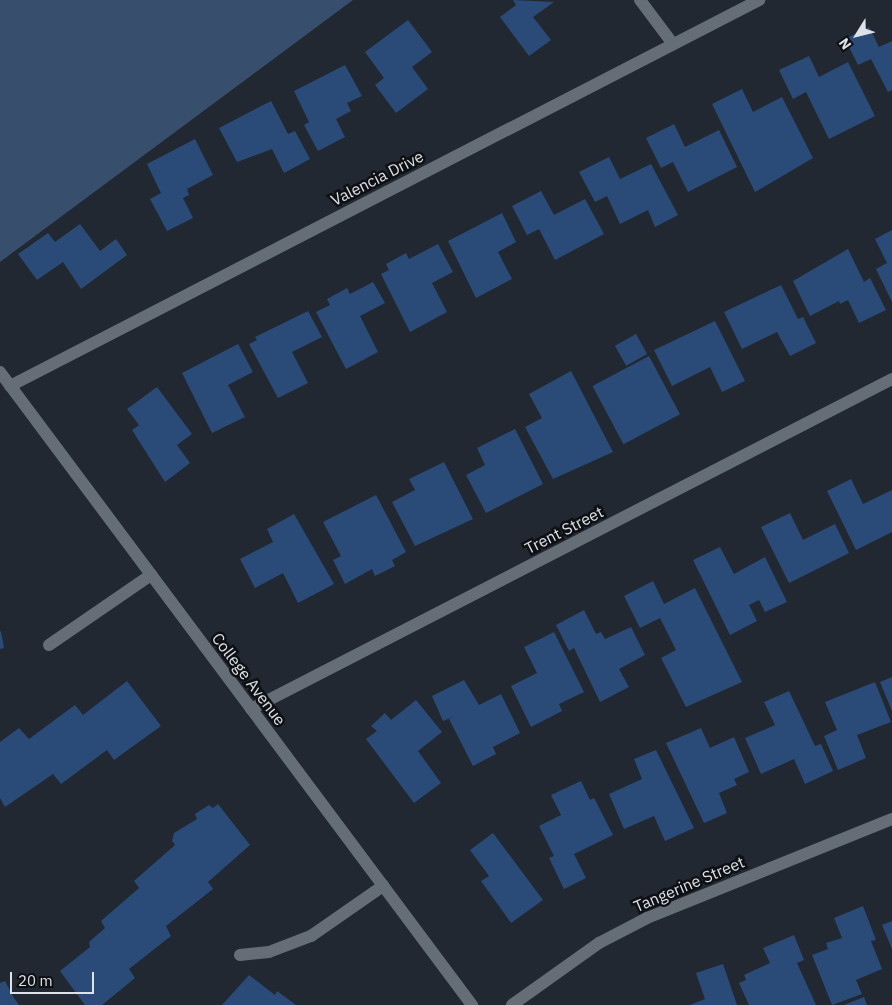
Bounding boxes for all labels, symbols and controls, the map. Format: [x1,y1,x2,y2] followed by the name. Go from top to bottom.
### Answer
[832,10,882,60] north arrow
[835,34,855,53] text: N
[327,146,427,210] street label: Valencia Drive
[522,502,606,558] street label: Trent Street
[208,629,290,729] street label: College Avenue
[631,852,747,916] street label: Tangerine Street
[12,962,96,994] scale bar
[18,971,53,990] text: 20 m

